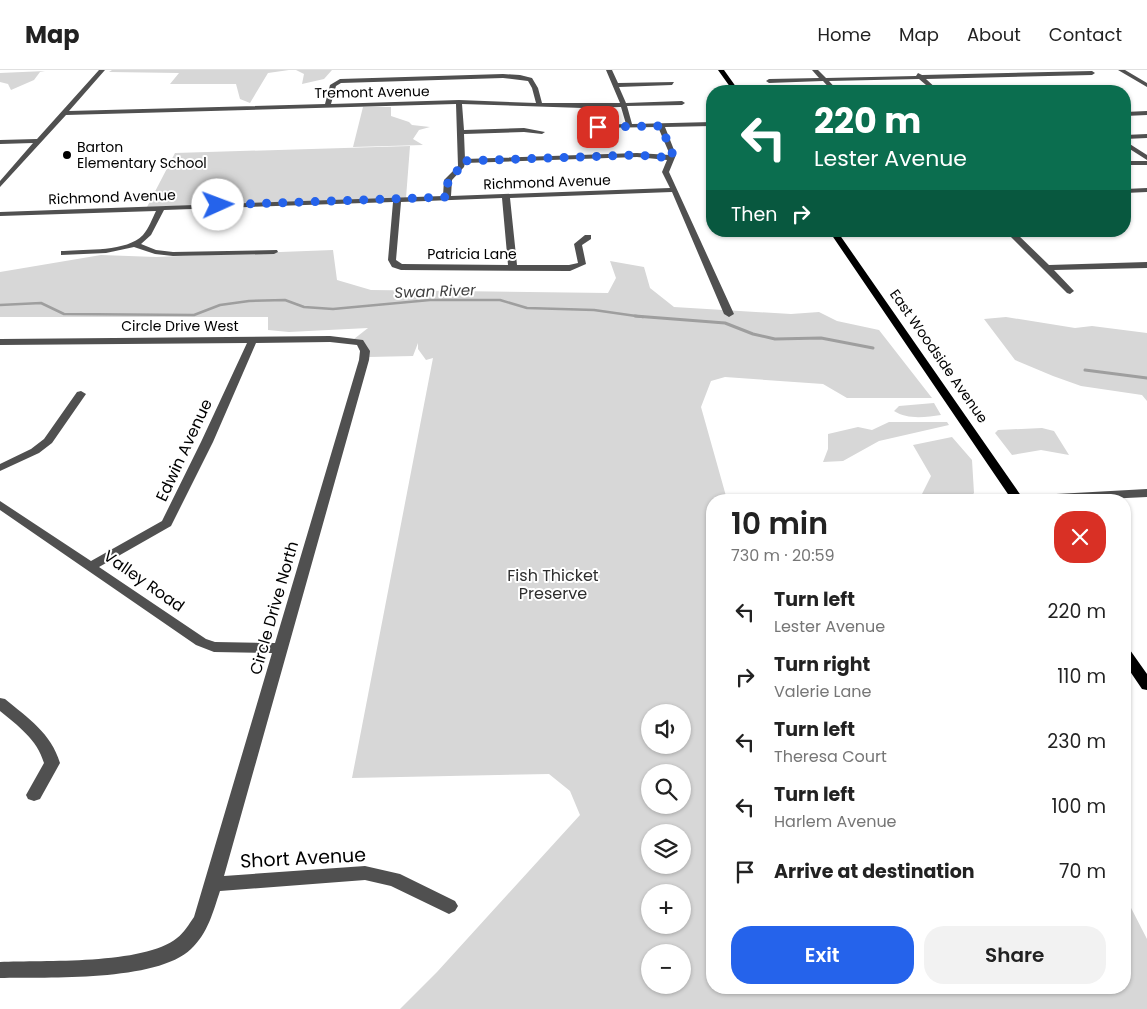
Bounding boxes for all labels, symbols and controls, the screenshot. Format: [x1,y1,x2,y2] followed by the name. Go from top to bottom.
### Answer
[25,18,80,51] text: Map
[817,22,871,47] text: Home
[899,22,939,47] text: Map
[967,22,1021,47] text: About
[1049,22,1122,47] text: Contact
[314,81,430,103] street label: Tremont Avenue
[814,96,921,145] text: 220 m
[731,105,796,170] icon: left
[577,106,619,148] pin
[584,113,612,141] icon: arrive
[77,137,207,173] place label: Barton Elementary School
[814,143,967,174] text: Lester Avenue
[61,149,73,161] marker: Barton Elementary School
[483,170,611,194] street label: Richmond Avenue
[191,178,243,230] position arrow
[48,185,176,209] street label: Richmond Avenue
[787,200,815,228] icon: right
[731,201,777,228] text: Then
[427,244,517,264] street label: Patricia Lane
[394,279,476,303] water label: Swan River
[885,285,993,427] street label: East Woodside Avenue
[121,316,239,336] street label: Circle Drive West
[150,395,218,505] street label: Edwin Avenue
[731,502,828,545] text: 10 min
[1054,511,1106,563] button: close
[244,538,304,678] street label: Circle Drive North
[731,544,835,567] text: 730 m · 20:59
[99,545,189,617] street label: Valley Road
[507,564,599,605] park label: Fish Thicket Preserve
[774,586,855,613] text: Turn left
[731,598,759,626] icon: left
[1048,598,1106,625] text: 220 m
[774,615,885,638] text: Lester Avenue
[774,651,870,678] text: Turn right
[731,663,759,691] icon: right
[1057,663,1106,690] text: 110 m
[774,680,871,703] text: Valerie Lane
[641,704,691,994] map controls
[641,704,691,754] button: sound
[774,716,855,743] text: Turn left
[731,728,759,756] icon: left
[1047,728,1106,755] text: 230 m
[774,745,887,768] text: Theresa Court
[641,764,691,814] button: search
[774,781,855,808] text: Turn left
[731,793,759,821] icon: left
[1051,793,1106,820] text: 100 m
[774,810,897,833] text: Harlem Avenue
[641,824,691,874] button: layers
[239,841,367,875] street label: Short Avenue
[731,858,759,886] icon: arrive
[774,858,975,885] text: Arrive at destination
[1059,858,1106,885] text: 70 m
[641,884,691,934] button: +
[731,926,914,984] button: Exit
[924,926,1106,984] button: Share
[641,944,691,994] button: −

